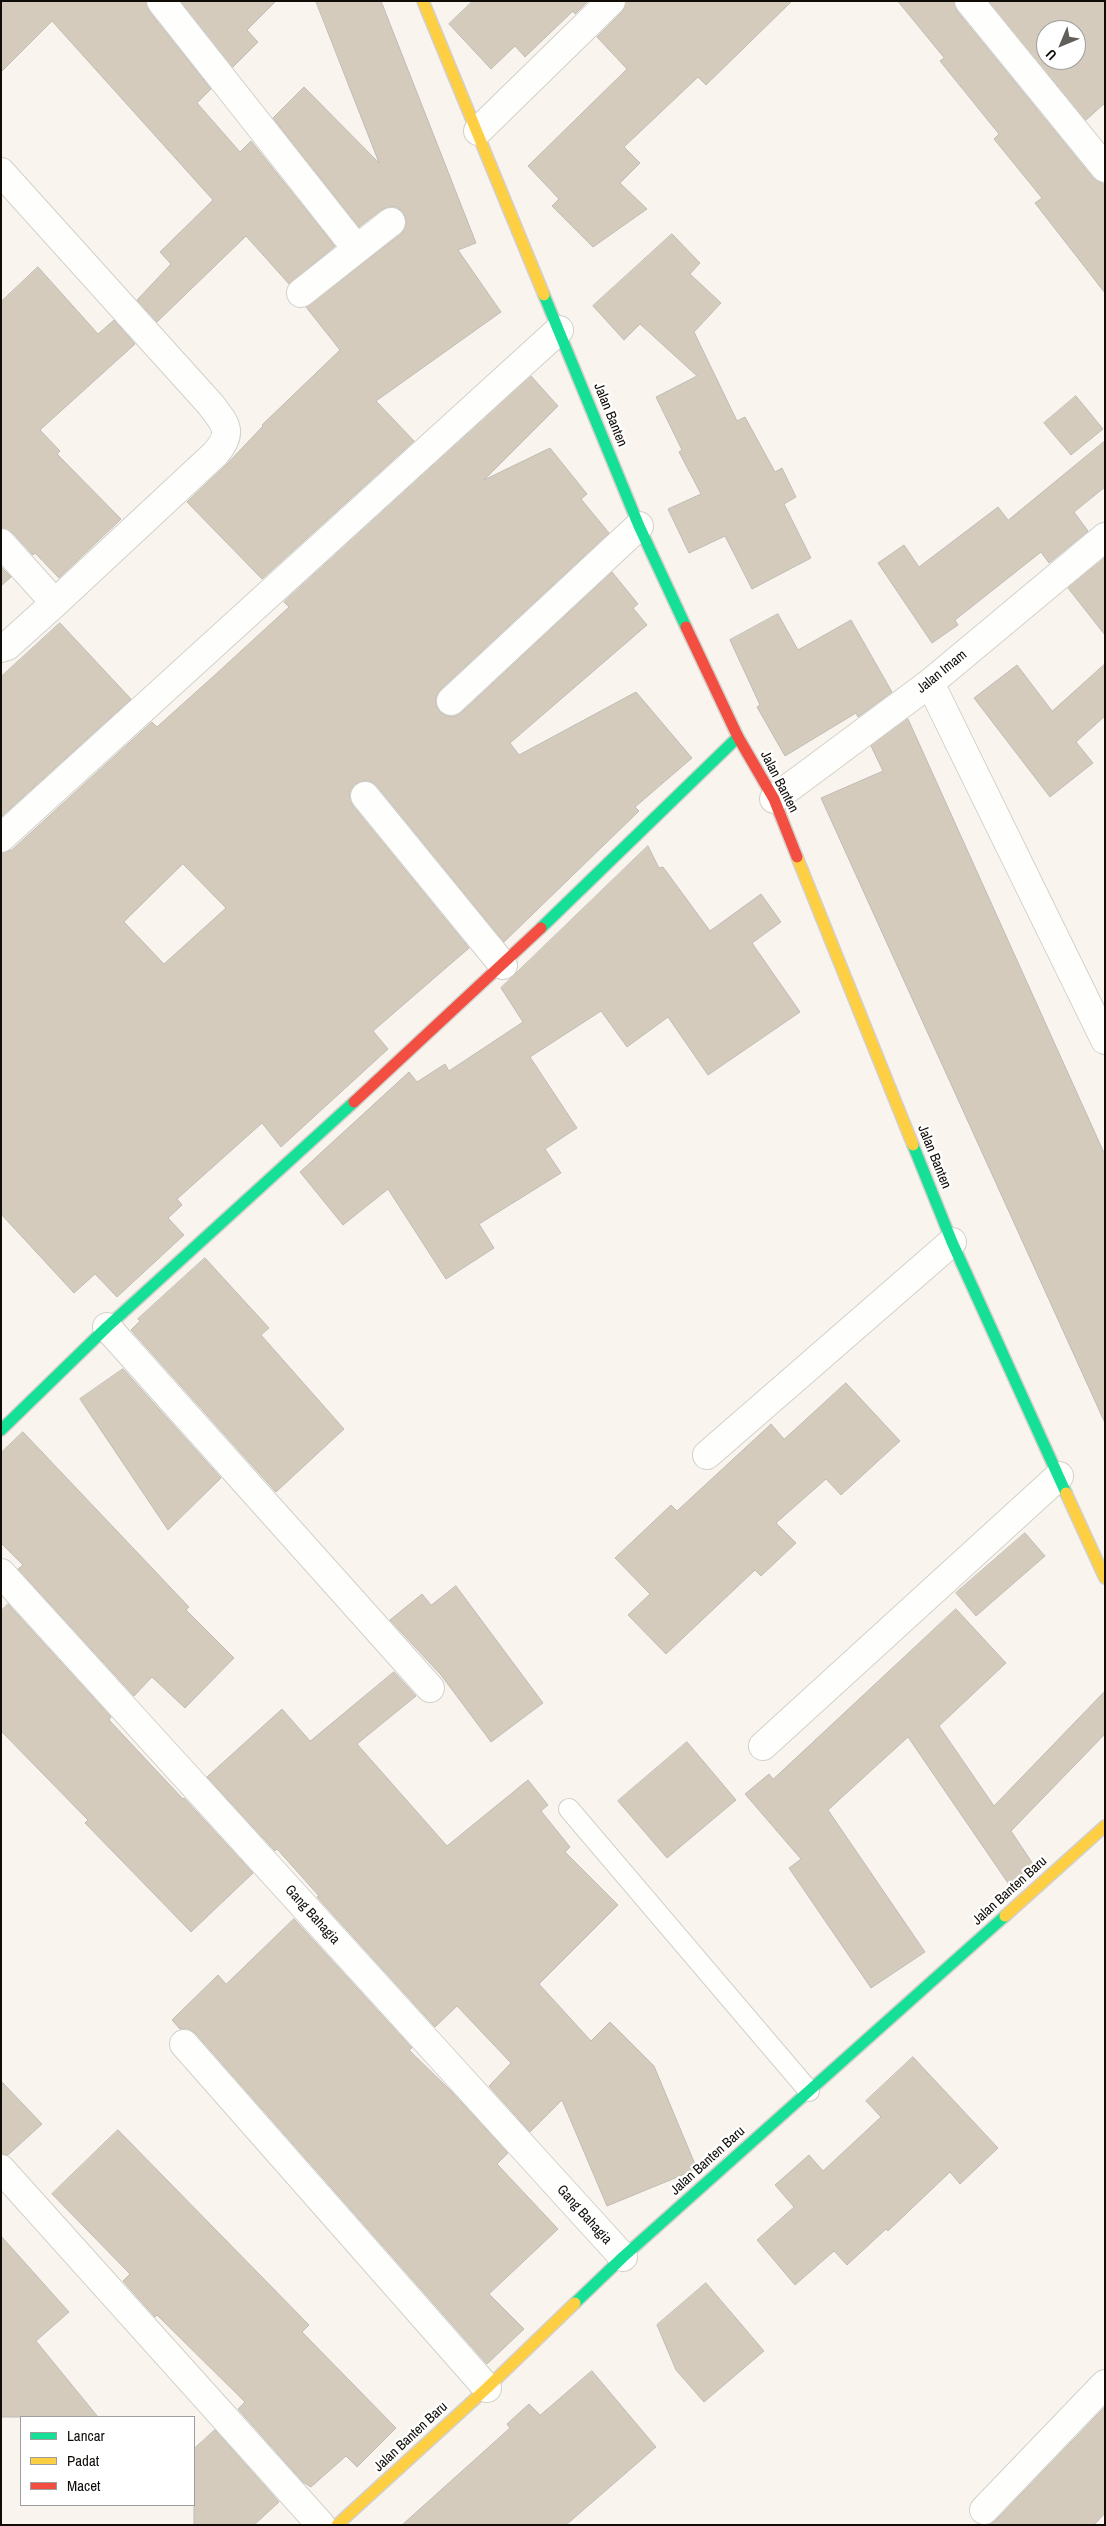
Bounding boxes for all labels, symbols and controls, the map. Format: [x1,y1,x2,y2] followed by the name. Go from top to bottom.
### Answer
[1036,20,1086,70] north arrow
[1042,46,1060,64] text: U
[590,381,630,449] street label: Jalan Banten
[914,647,970,697] street label: Jalan Imam
[756,748,802,816] street label: Jalan Banten
[914,1123,954,1191] street label: Jalan Banten
[969,1853,1051,1929] street label: Jalan Banten Baru
[281,1882,343,1948] street label: Gang Bahagia
[667,2123,749,2199] street label: Jalan Banten Baru
[553,2182,615,2248] street label: Gang Bahagia
[371,2399,451,2475] street label: Jalan Banten Baru
[20,2416,195,2506] legend
[67,2425,105,2446] text: Lancar
[67,2450,99,2471] text: Padat
[67,2475,101,2496] text: Macet

